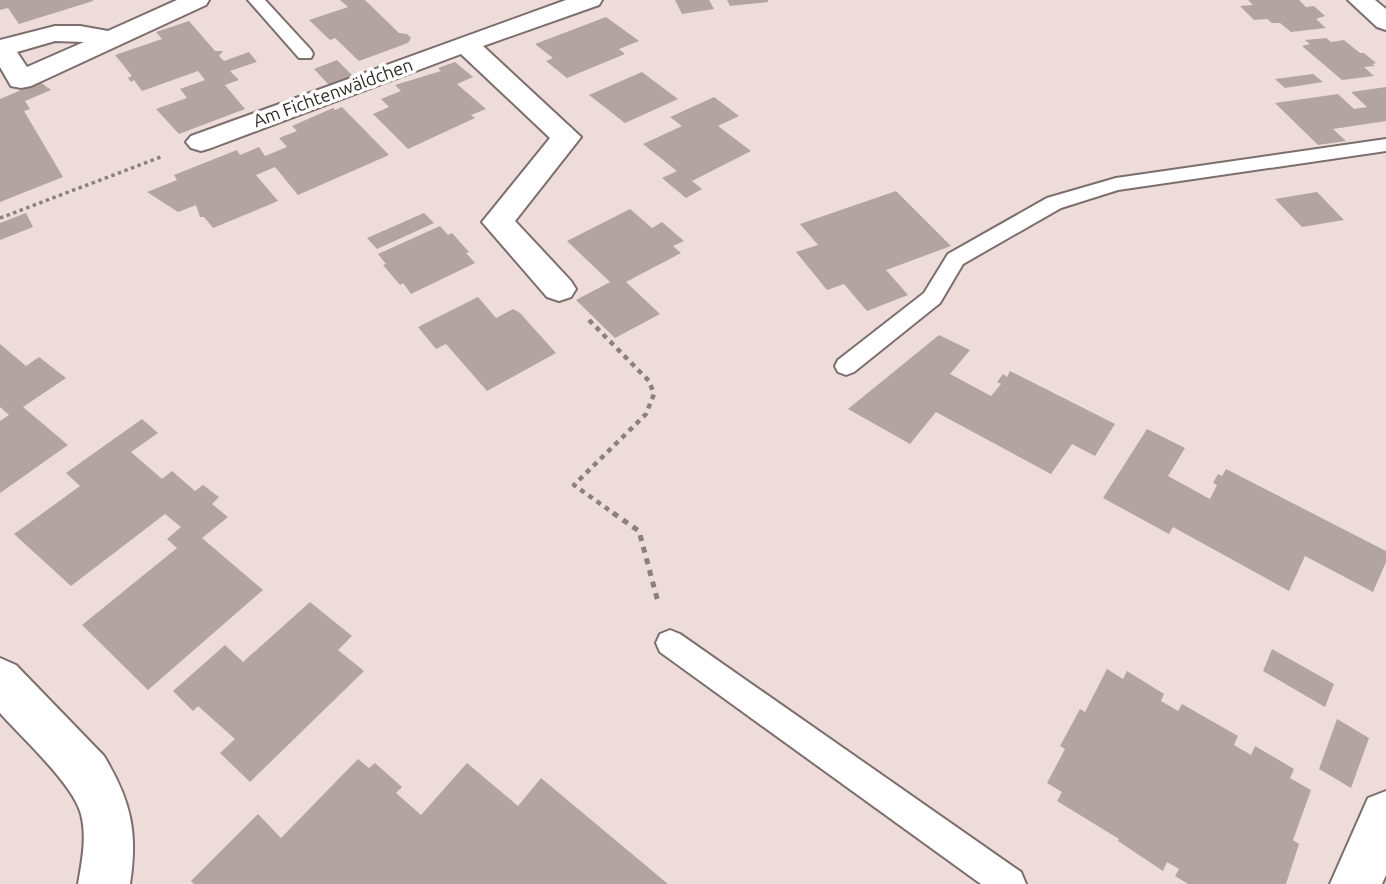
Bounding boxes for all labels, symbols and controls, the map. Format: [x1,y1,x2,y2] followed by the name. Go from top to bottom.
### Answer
[250,54,415,130] street label: Am Fichtenwäldchen

